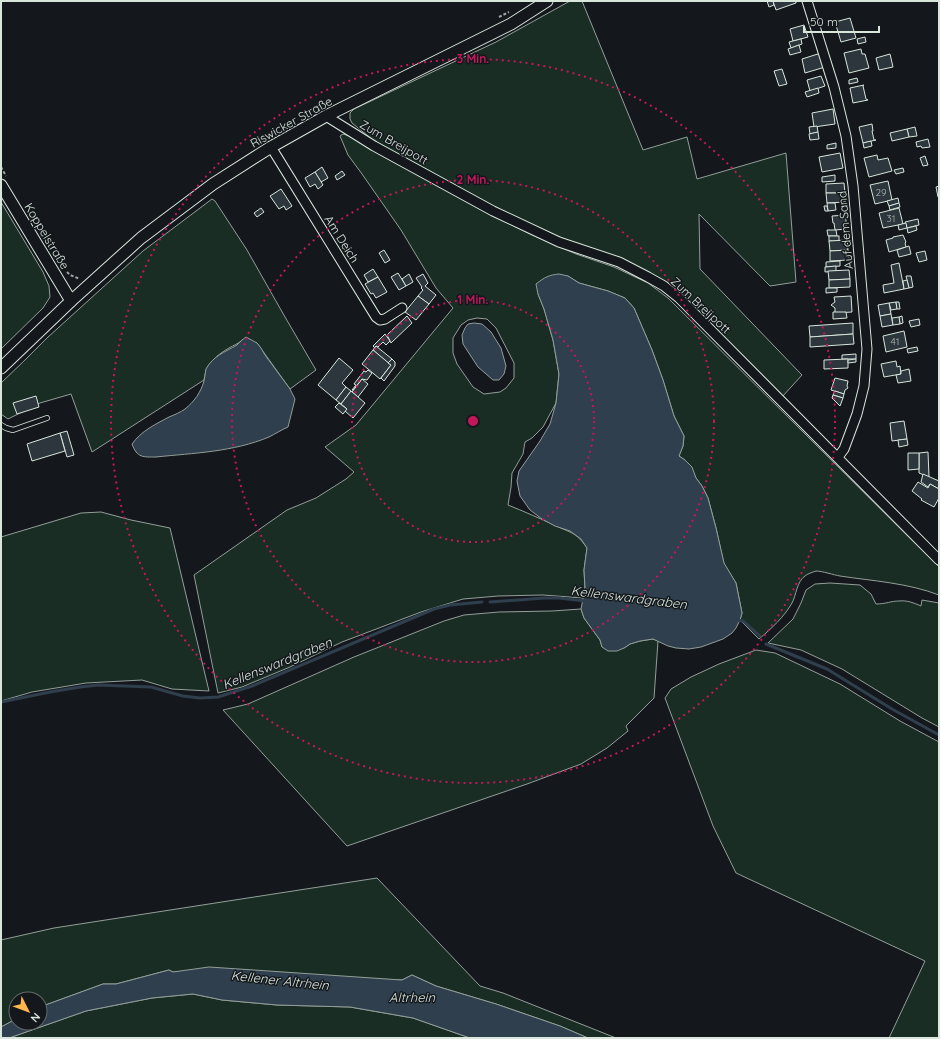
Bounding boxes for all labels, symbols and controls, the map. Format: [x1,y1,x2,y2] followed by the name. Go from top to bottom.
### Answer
[804,8,879,34] scale bar
[810,14,838,29] text: 50 m
[457,51,489,66] text: 3 Min.
[247,93,335,151] street label: Riswicker Straße
[357,116,431,168] street label: Zum Breijpott
[457,172,490,187] text: 2 Min.
[875,186,887,199] house number: 29
[834,190,856,270] street label: Auf dem Sand
[21,200,73,272] street label: Koppelstraße
[887,212,895,225] house number: 31
[322,213,362,265] street label: Am Deich
[668,274,734,336] street label: Zum Breijpott
[458,292,488,307] text: 1 Min.
[891,335,899,348] house number: 41
[466,414,480,428] centre of rings
[570,582,688,612] water label: Kellenswardgraben
[220,634,334,692] water label: Kellenswardgraben
[230,967,330,993] water label: Kellener Altrhein
[389,989,435,1005] water label: Altrhein
[8,991,48,1031] north arrow
[28,1010,43,1025] text: N

